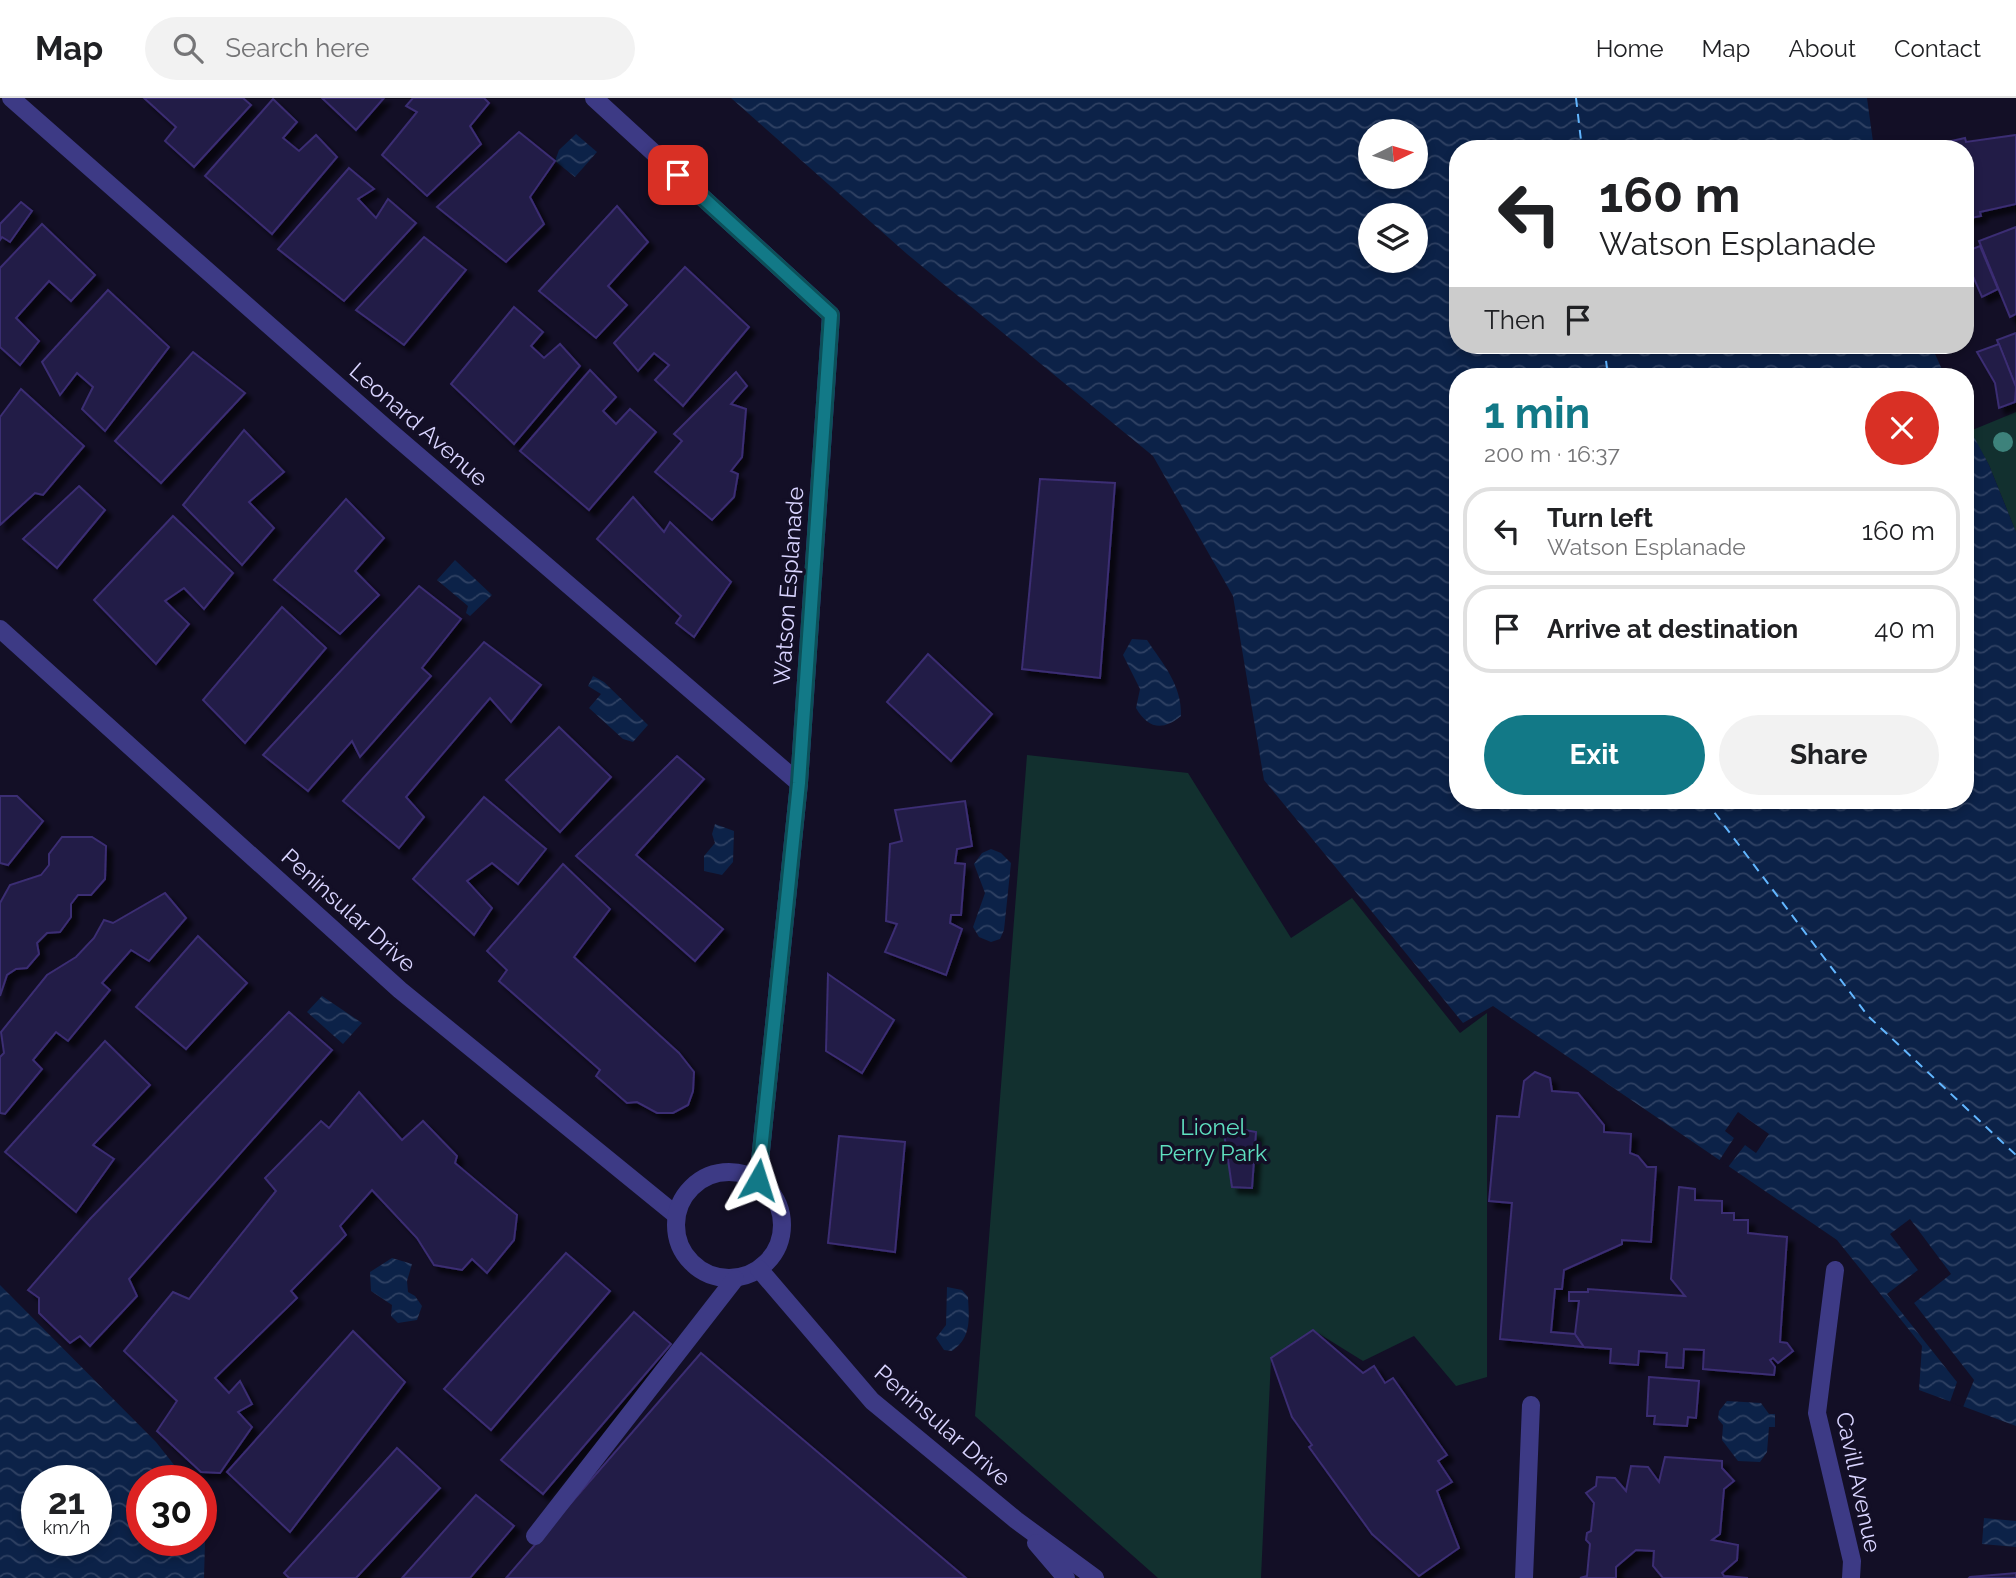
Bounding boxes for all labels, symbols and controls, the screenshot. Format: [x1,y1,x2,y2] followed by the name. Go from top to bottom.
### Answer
[145,17,635,80] search box
[35,29,103,68] text: Map
[169,29,207,67] icon: search
[225,33,370,63] text: Search here
[1596,34,1664,63] text: Home
[1702,34,1750,63] text: Map
[1788,34,1856,63] text: About
[1894,34,1981,63] text: Contact
[1358,119,1428,189] north arrow
[1358,119,1428,273] map controls
[648,145,708,205] pin
[659,156,697,194] icon: arrive
[1599,166,1740,223] text: 160 m
[1484,168,1575,259] icon: left
[1358,203,1428,273] button: layers
[1599,225,1876,262] text: Watson Esplanade
[1559,301,1597,339] icon: arrive
[1484,305,1545,335] text: Then
[344,357,494,491] street label: Leonard Avenue
[1484,389,1590,438] text: 1 min
[1865,391,1939,465] button: close
[1484,440,1620,467] text: 200 m · 16:37
[768,486,808,686] street label: Watson Esplanade
[1547,503,1653,533] text: Turn left
[1488,512,1526,550] icon: left
[1862,516,1935,546] text: 160 m
[1547,533,1746,560] text: Watson Esplanade
[1488,610,1526,648] icon: arrive
[1547,614,1798,644] text: Arrive at destination
[1874,614,1935,644] text: 40 m
[1484,715,1705,795] button: Exit
[1719,715,1939,795] button: Share
[276,843,422,977] street label: Peninsular Drive
[1159,1113,1267,1166] park label: Lionel Perry Park
[721,1143,795,1217] position arrow
[870,1359,1016,1491] street label: Peninsular Drive
[1831,1409,1887,1555] street label: Cavill Avenue
[126,1465,217,1556] speed limit sign: 30
[48,1481,85,1522] text: 21
[43,1517,90,1538] text: km/h

